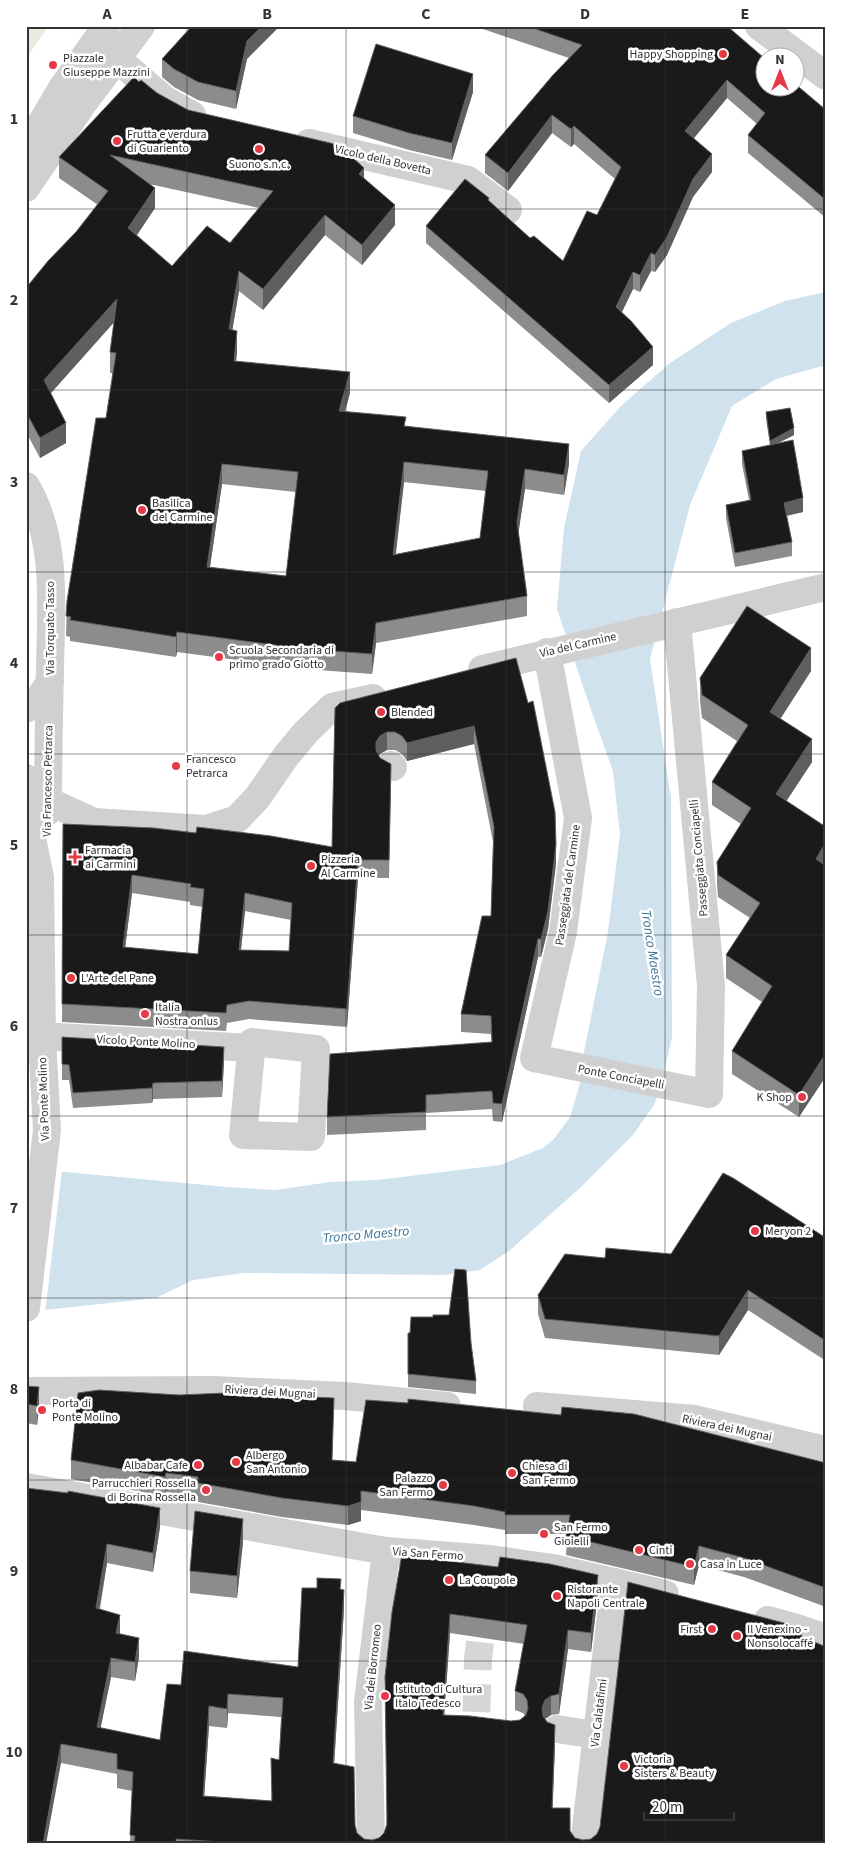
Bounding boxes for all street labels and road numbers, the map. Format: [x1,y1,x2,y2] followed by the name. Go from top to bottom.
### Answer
[333,141,433,179] street label: Vicolo della Bovetta
[42,581,59,675] street label: Via Torquato Tasso
[538,628,618,662] street label: Via del Carmine
[39,725,57,837] street label: Via Francesco Petrarca
[685,799,713,917] street label: Passeggiata Conciapelli
[551,823,585,947] street label: Passeggiata del Carmine
[96,1031,196,1053] street label: Vicolo Ponte Molino
[34,1057,54,1141] street label: Via Ponte Molino
[576,1060,666,1094] street label: Ponte Conciapelli
[224,1381,316,1403] street label: Riviera dei Mugnai
[681,1410,774,1446] street label: Riviera dei Mugnai
[392,1543,464,1565] street label: Via San Fermo
[360,1623,386,1711] street label: Via dei Borromeo
[586,1678,612,1748] street label: Via Calatafimi

